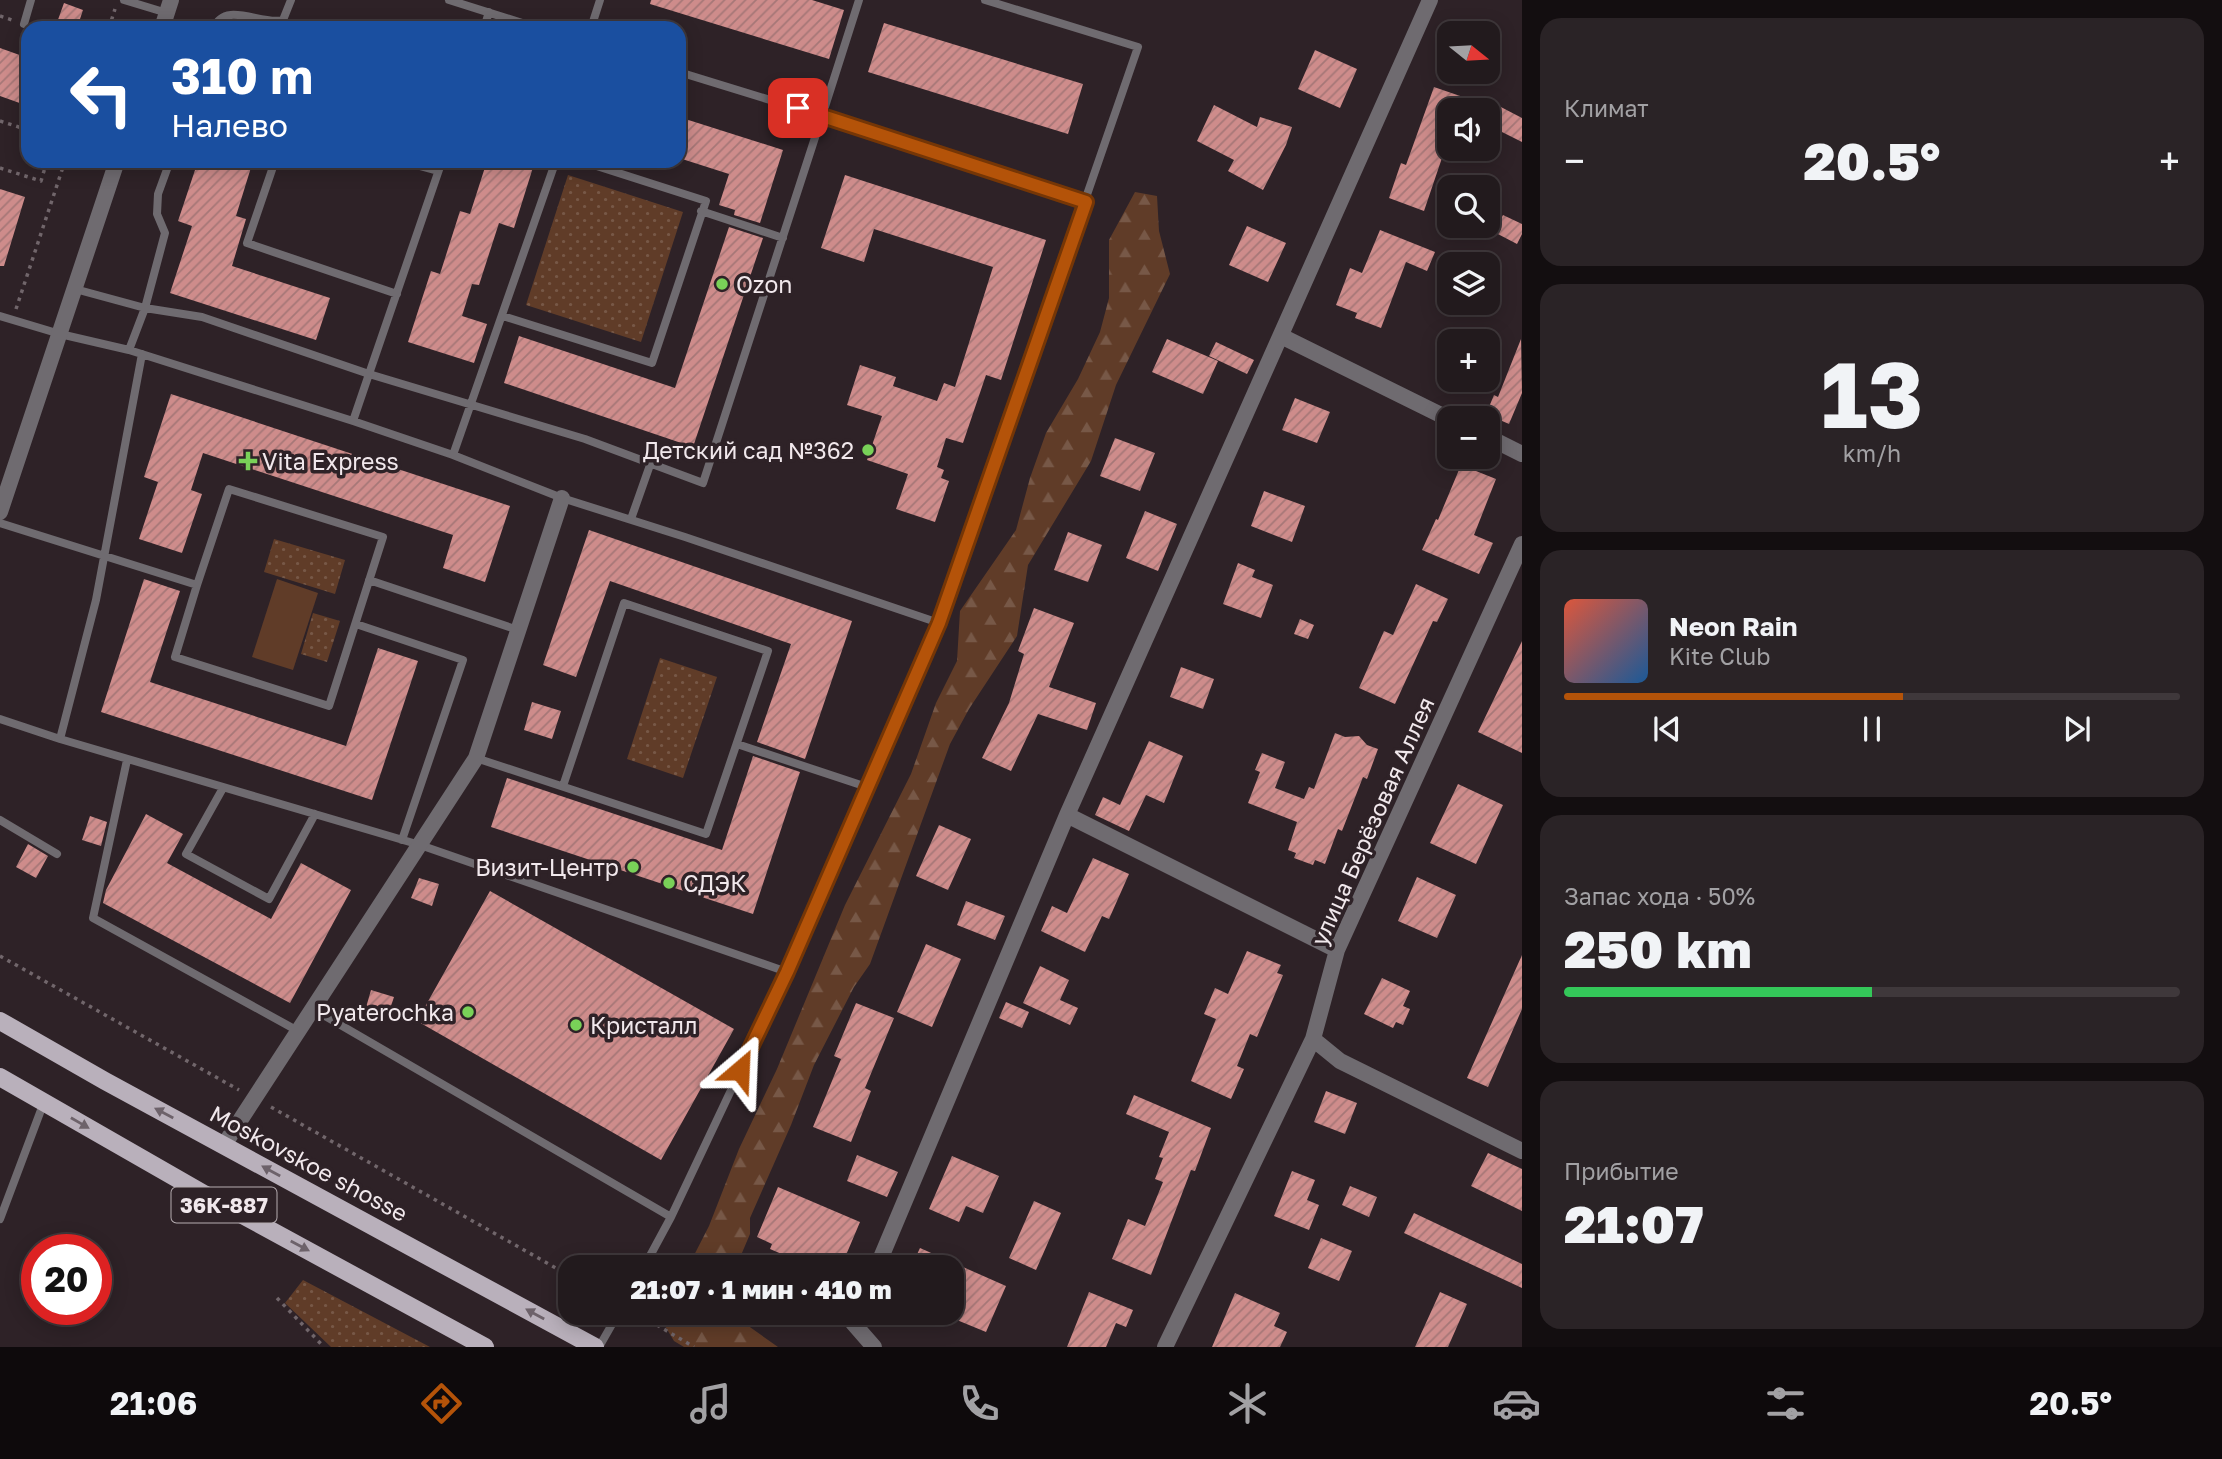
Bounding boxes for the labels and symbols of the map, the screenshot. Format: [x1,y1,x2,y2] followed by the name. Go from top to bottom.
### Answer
[1437,21,1500,84] north arrow
[768,78,828,138] pin
[736,270,792,298] place label: Ozon
[714,276,730,292] marker: Ozon
[643,436,854,464] place label: Детский сад №362
[860,442,876,458] marker: Детский сад №362
[262,447,399,475] place label: Vita Express
[240,453,256,469] marker: Vita Express
[1304,692,1440,950] street label: улица Берёзовая Аллея
[475,853,619,881] place label: Визит-Центр
[625,859,641,875] marker: Визит-Центр
[683,869,746,897] place label: СДЭК
[661,875,677,891] marker: СДЭК
[316,998,454,1026] place label: Pyaterochka
[460,1004,476,1020] marker: Pyaterochka
[590,1011,698,1039] place label: Кристалл
[568,1017,584,1033] marker: Кристалл
[703,1033,777,1107] position arrow
[205,1099,413,1227] street label: Moskovskoe shosse
[153,1107,173,1119] one-way arrow
[71,1117,90,1129] one-way arrow
[261,1165,281,1177] one-way arrow
[172,1188,276,1222] road number: 36К-887
[21,1234,112,1325] speed limit sign: 20
[290,1241,310,1252] one-way arrow
[525,1309,545,1321] one-way arrow

